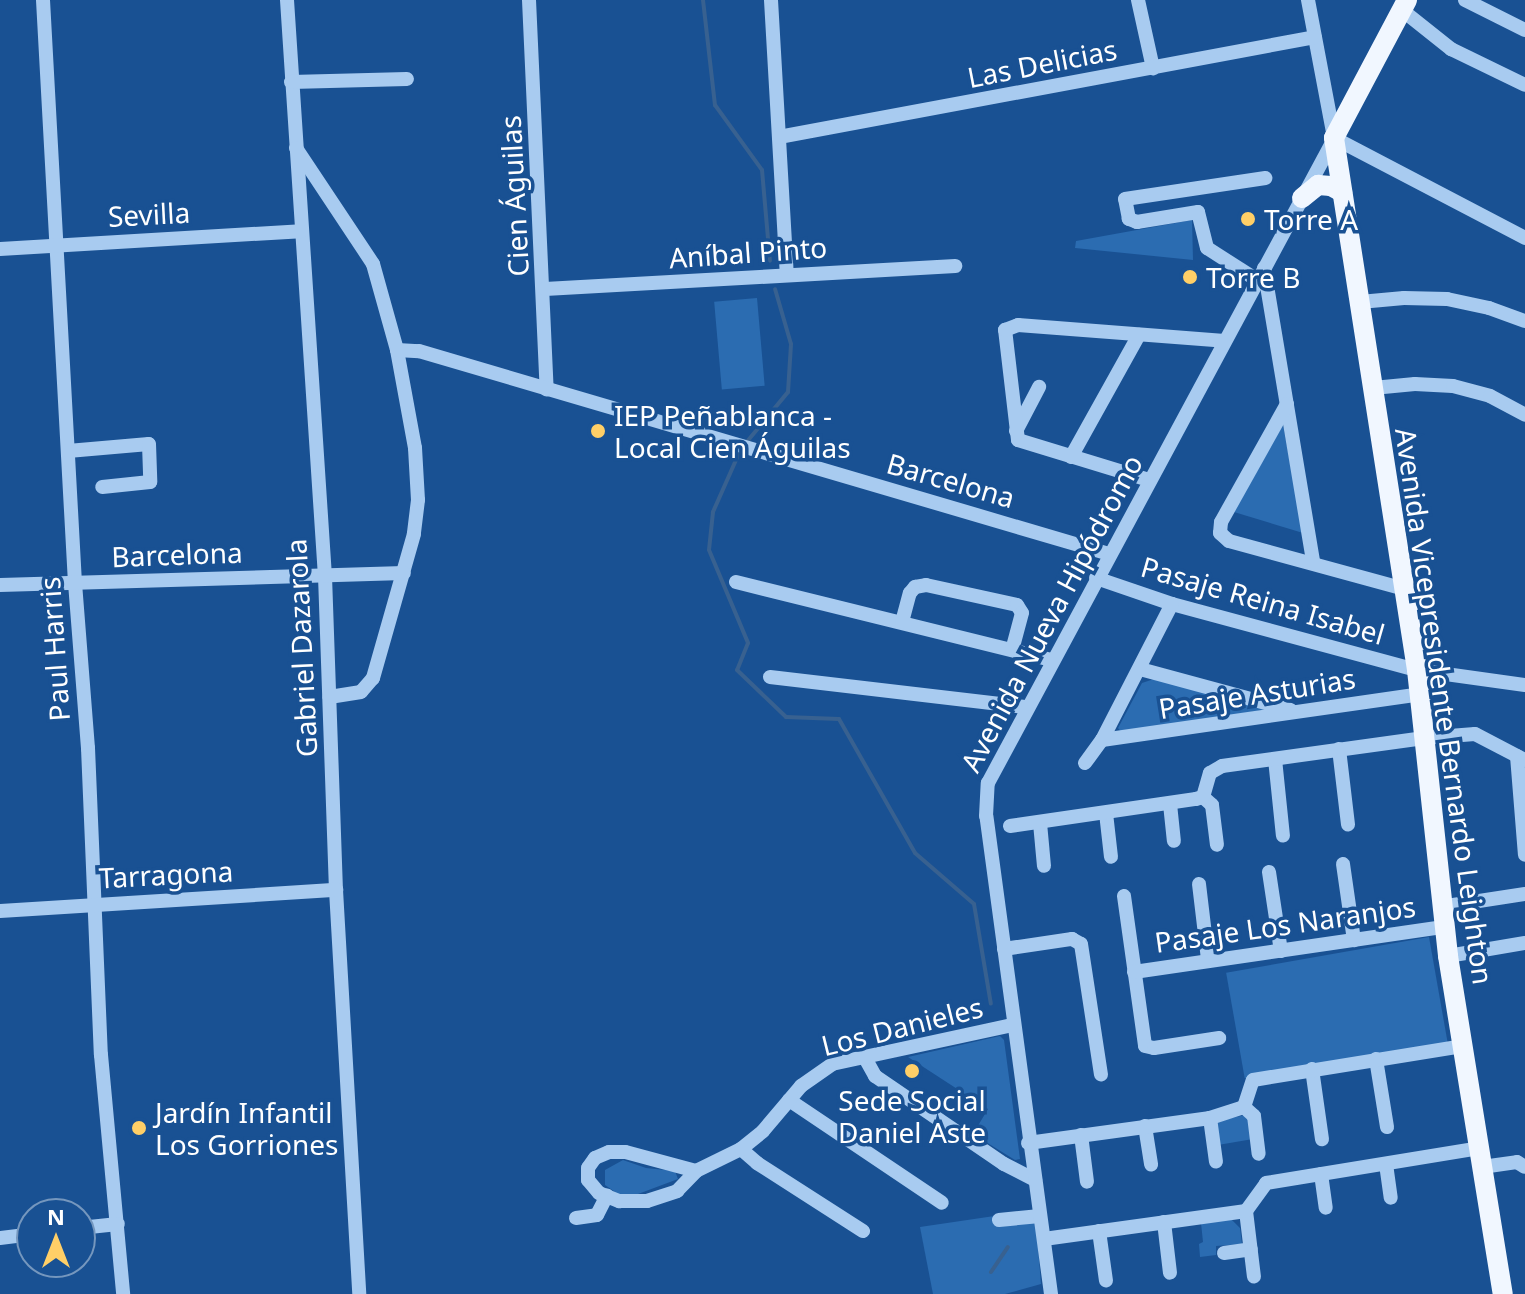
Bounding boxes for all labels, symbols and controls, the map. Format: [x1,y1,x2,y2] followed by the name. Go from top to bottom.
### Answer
[964,32,1120,94] street label: Las Delicias
[493,115,535,277] street label: Cien Águilas
[107,195,191,233] street label: Sevilla
[1264,202,1358,236] place label: Torre A
[1239,210,1257,228] marker: Torre A
[668,230,828,274] street label: Aníbal Pinto
[1206,260,1300,294] place label: Torre B
[1181,268,1199,286] marker: Torre B
[614,398,851,464] place label: IEP Peñablanca - Local Cien Águilas
[589,422,607,440] marker: IEP Peñablanca - Local Cien Águilas
[1389,426,1501,986] street label: Avenida Vicepresidente Bernardo Leighton
[883,446,1019,514] street label: Barcelona
[953,449,1149,777] street label: Avenida Nueva Hipódromo
[111,535,243,573] street label: Barcelona
[279,538,323,758] street label: Gabriel Dazarola
[1137,549,1389,651] street label: Pasaje Reina Isabel
[32,576,76,722] street label: Paul Harris
[1156,661,1358,725] street label: Pasaje Asturias
[98,854,234,894] street label: Tarragona
[1152,889,1418,959] street label: Pasaje Los Naranjos
[818,990,986,1062] street label: Los Danieles
[903,1062,921,1080] marker: Sede Social Daniel Aste
[838,1083,986,1149] place label: Sede Social Daniel Aste
[155,1095,338,1161] place label: Jardín Infantil Los Gorriones
[130,1119,148,1137] marker: Jardín Infantil Los Gorriones
[16,1198,96,1278] north arrow
[47,1201,65,1231] text: N

